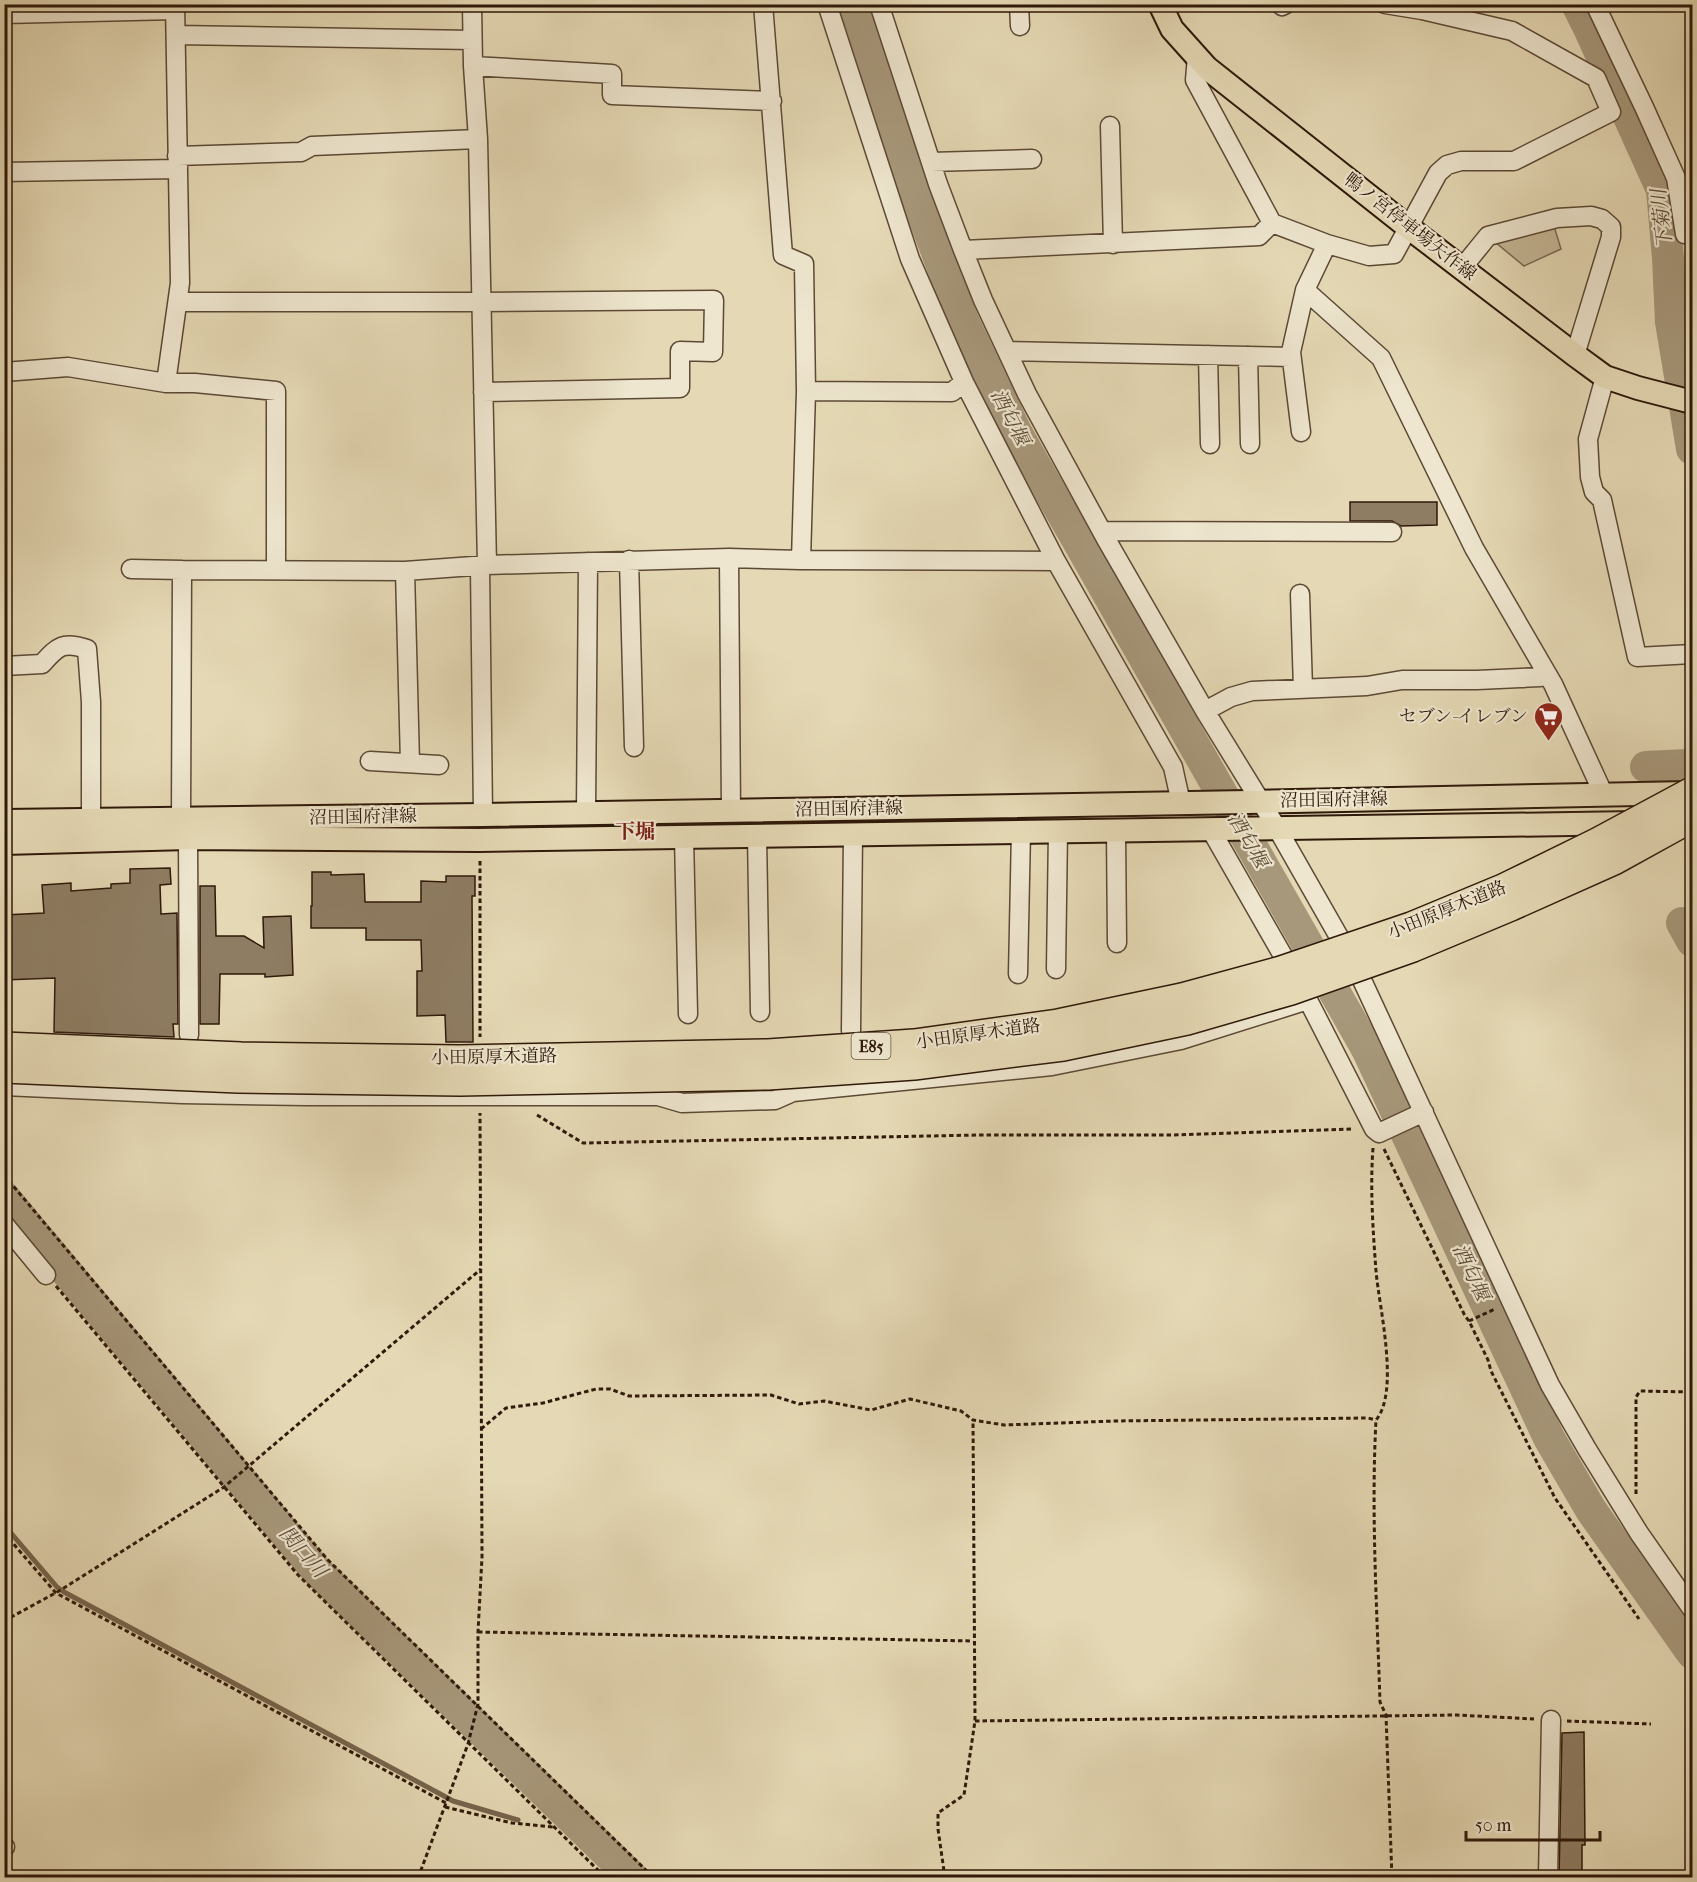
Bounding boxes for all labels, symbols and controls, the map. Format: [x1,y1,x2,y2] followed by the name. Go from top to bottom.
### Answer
[1340,169,1480,285] street label: 鴨ノ宮停車場矢作線
[1647,186,1677,250] water label: 下菊川
[986,385,1035,452] water label: 酒匂堰
[1533,700,1565,742] supermarket icon: セブン-イレブン
[1399,706,1528,727] place label: セブン-イレブン
[1280,789,1388,811] street label: 沼田国府津線
[795,798,903,820] street label: 沼田国府津線
[309,806,417,828] street label: 沼田国府津線
[1223,808,1274,874] water label: 酒匂堰
[615,820,655,843] district label: 下堀
[1385,877,1509,943] street label: 小田原厚木道路
[914,1015,1042,1053] street label: 小田原厚木道路
[852,1033,890,1059] road number: E85
[431,1045,557,1069] street label: 小田原厚木道路
[1448,1240,1495,1307] water label: 酒匂堰
[275,1522,333,1584] water label: 関口川
[1466,1804,1600,1842] scale bar
[1475,1815,1512,1836] text: 50 m

